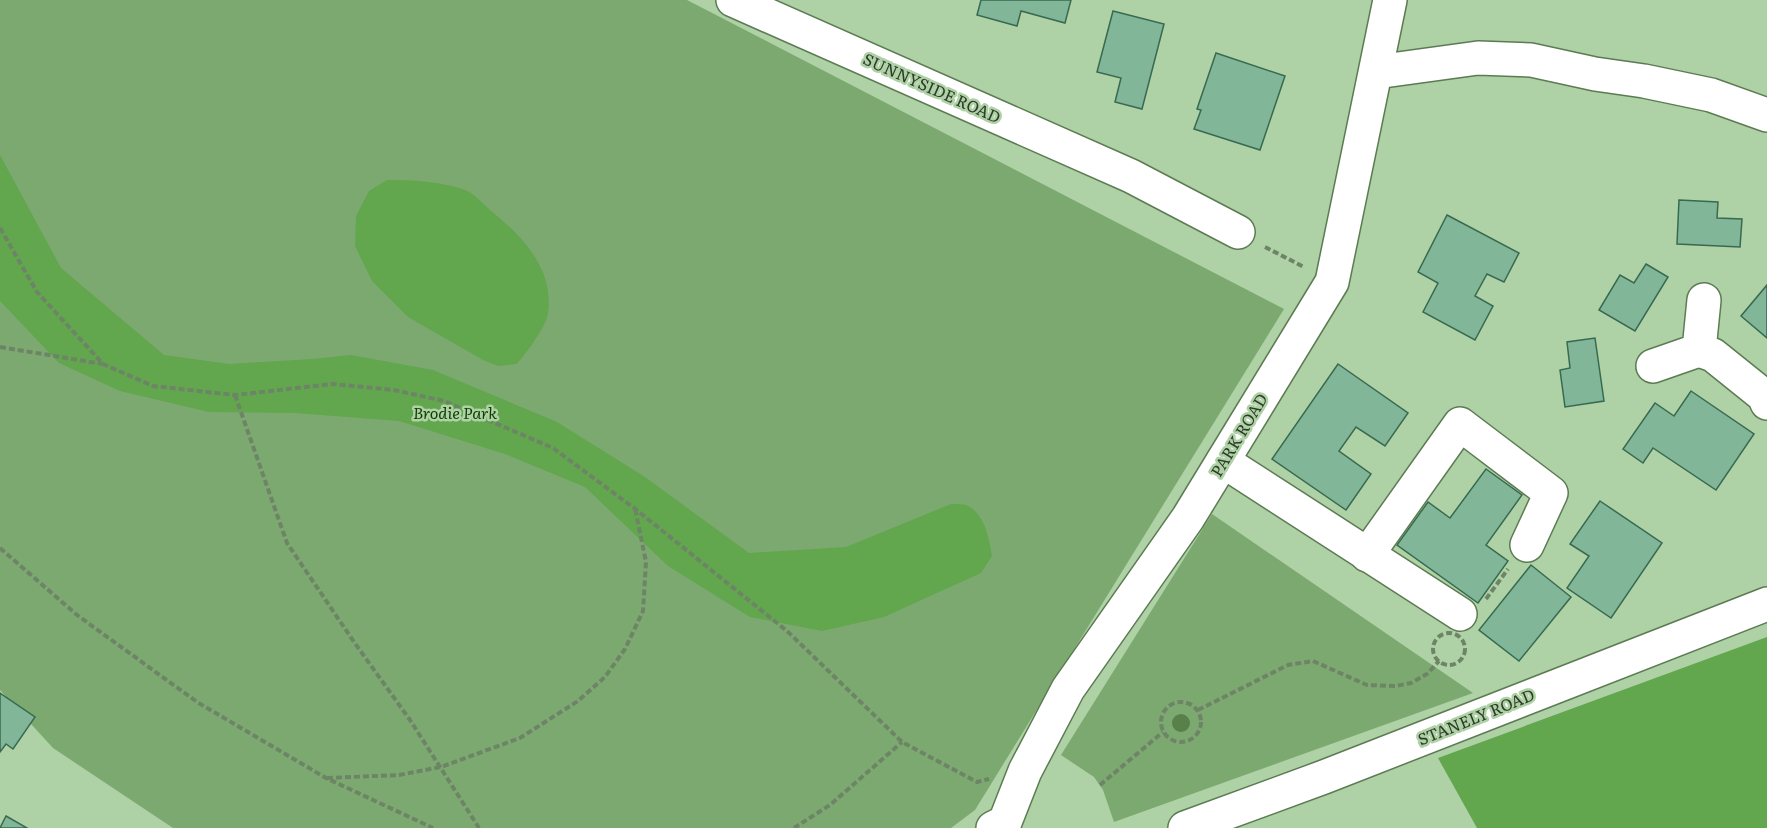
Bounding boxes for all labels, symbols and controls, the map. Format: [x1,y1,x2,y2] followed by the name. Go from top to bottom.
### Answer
[860,46,1005,128] street label: SUNNYSIDE ROAD
[1204,388,1273,481] street label: PARK ROAD
[413,400,497,424] park label: Brodie Park
[1414,682,1538,750] street label: STANELY ROAD

